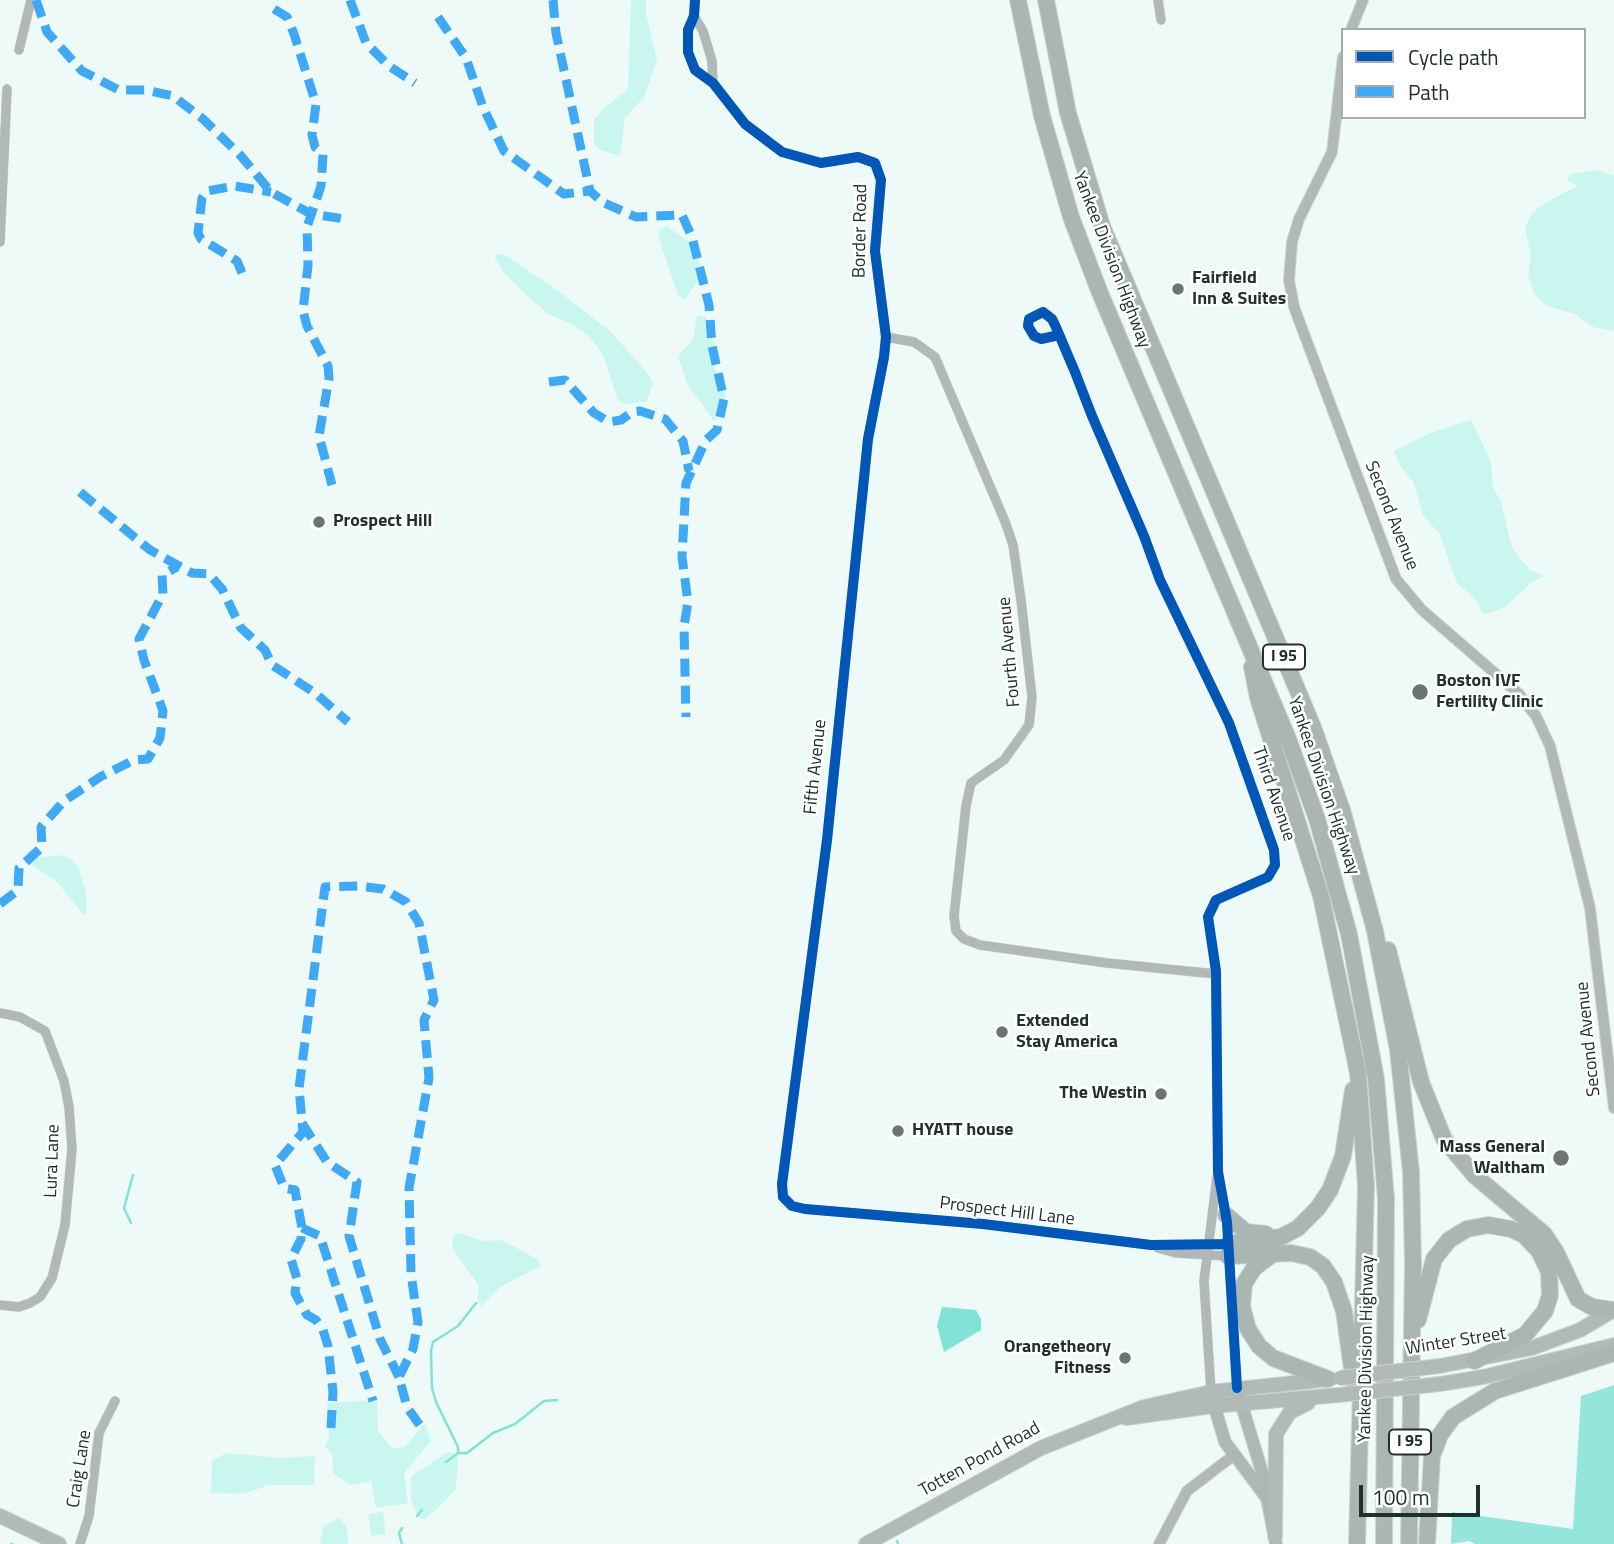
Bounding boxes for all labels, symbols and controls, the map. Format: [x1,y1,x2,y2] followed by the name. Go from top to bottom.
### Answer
[1341,28,1586,119] legend
[1408,41,1499,73] text: Cycle path
[1408,76,1450,108] text: Path
[1067,169,1155,351] street label: Yankee Division Highway
[849,184,873,278] street label: Border Road
[1192,268,1286,310] place label: Fairfield Inn & Suites
[1170,281,1186,297] marker: Fairfield Inn & Suites
[1359,458,1423,574] street label: Second Avenue
[333,511,432,533] place label: Prospect Hill
[311,514,327,530] marker: Prospect Hill
[994,596,1026,708] street label: Fourth Avenue
[1263,644,1305,670] road number: I 95
[1436,671,1543,714] place label: Boston IVF Fertility Clinic
[1410,682,1430,702] marker: Boston IVF Fertility Clinic
[1282,694,1364,878] street label: Yankee Division Highway
[800,718,832,816] street label: Fifth Avenue
[1247,744,1299,844] street label: Third Avenue
[1572,980,1606,1098] street label: Second Avenue
[1016,1011,1118,1054] place label: Extended Stay America
[994,1024,1010,1040] marker: Extended Stay America
[1059,1083,1147,1105] place label: The Westin
[1153,1086,1169,1102] marker: The Westin
[912,1120,1013,1142] place label: HYATT house
[890,1123,906,1139] marker: HYATT house
[41,1124,65,1198] street label: Lura Lane
[1439,1137,1545,1180] place label: Mass General Waltham
[1551,1148,1571,1168] marker: Mass General Waltham
[938,1193,1076,1231] street label: Prospect Hill Lane
[1355,1255,1379,1443] street label: Yankee Division Highway
[1404,1323,1508,1361] street label: Winter Street
[1004,1337,1111,1380] place label: Orangetheory Fitness
[1117,1350,1133,1366] marker: Orangetheory Fitness
[916,1418,1044,1502] street label: Totten Pond Road
[63,1429,97,1509] street label: Craig Lane
[1389,1430,1431,1454] road number: I 95
[1362,1470,1483,1514] scale bar
[1372,1481,1429,1513] text: 100 m

